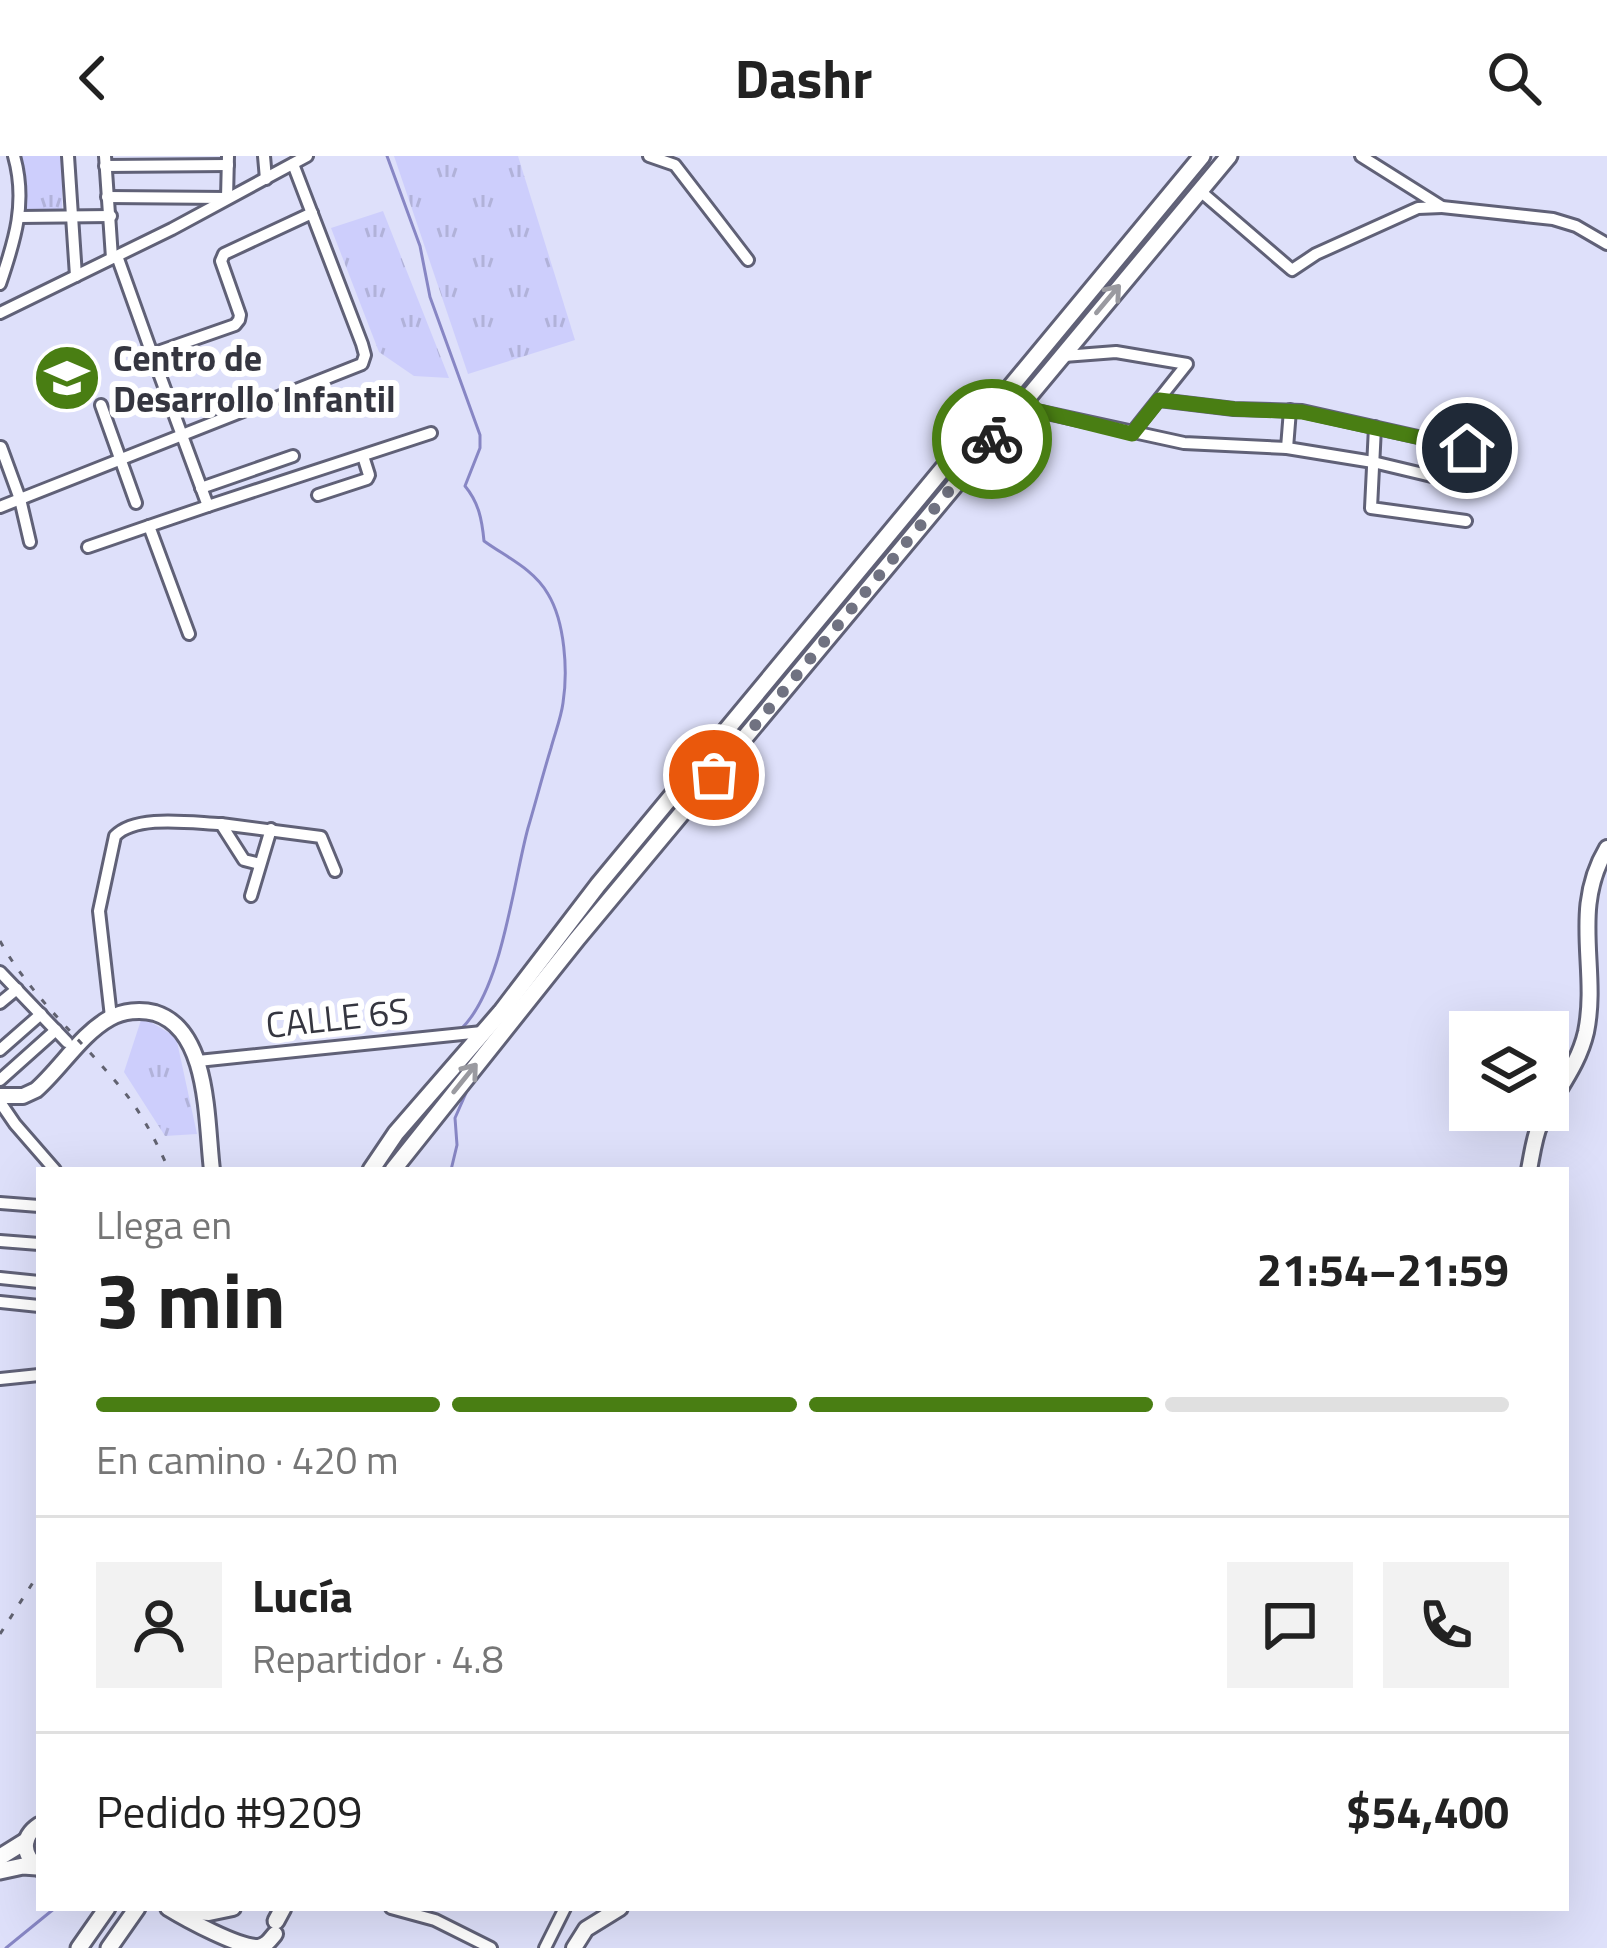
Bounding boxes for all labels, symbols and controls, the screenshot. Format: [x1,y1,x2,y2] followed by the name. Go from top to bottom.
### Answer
[735,37,872,119] text: Dashr
[60,45,126,111] icon: back
[1481,45,1547,111] icon: search
[1094,284,1120,316] one-way arrow
[113,330,396,426] place label: Centro de Desarrollo Infantil
[32,343,102,413] school or university icon: Centro de Desarrollo Infantil
[932,379,1052,499] courier
[1416,397,1518,499] pin
[959,406,1025,472] icon: bike
[1434,415,1500,481] icon: home
[663,724,765,826] pin
[681,742,747,808] icon: bag
[263,982,411,1052] street label: CALLE 6S
[1449,1011,1569,1131] map controls
[1449,1011,1569,1131] button: layers
[451,1063,479,1094] one-way arrow
[96,1195,232,1254] text: Llega en
[1257,1235,1509,1303] text: 21:54–21:59
[96,1240,286,1358] text: 3 min
[96,1430,399,1489] text: En camino · 420 m
[252,1561,353,1629] text: Lucía
[96,1562,222,1688] button: person
[1227,1562,1353,1688] button: chat
[1383,1562,1509,1688] button: phone
[252,1629,504,1688] text: Repartidor · 4.8
[96,1777,362,1845] text: Pedido #9209
[1346,1777,1509,1845] text: $54,400

